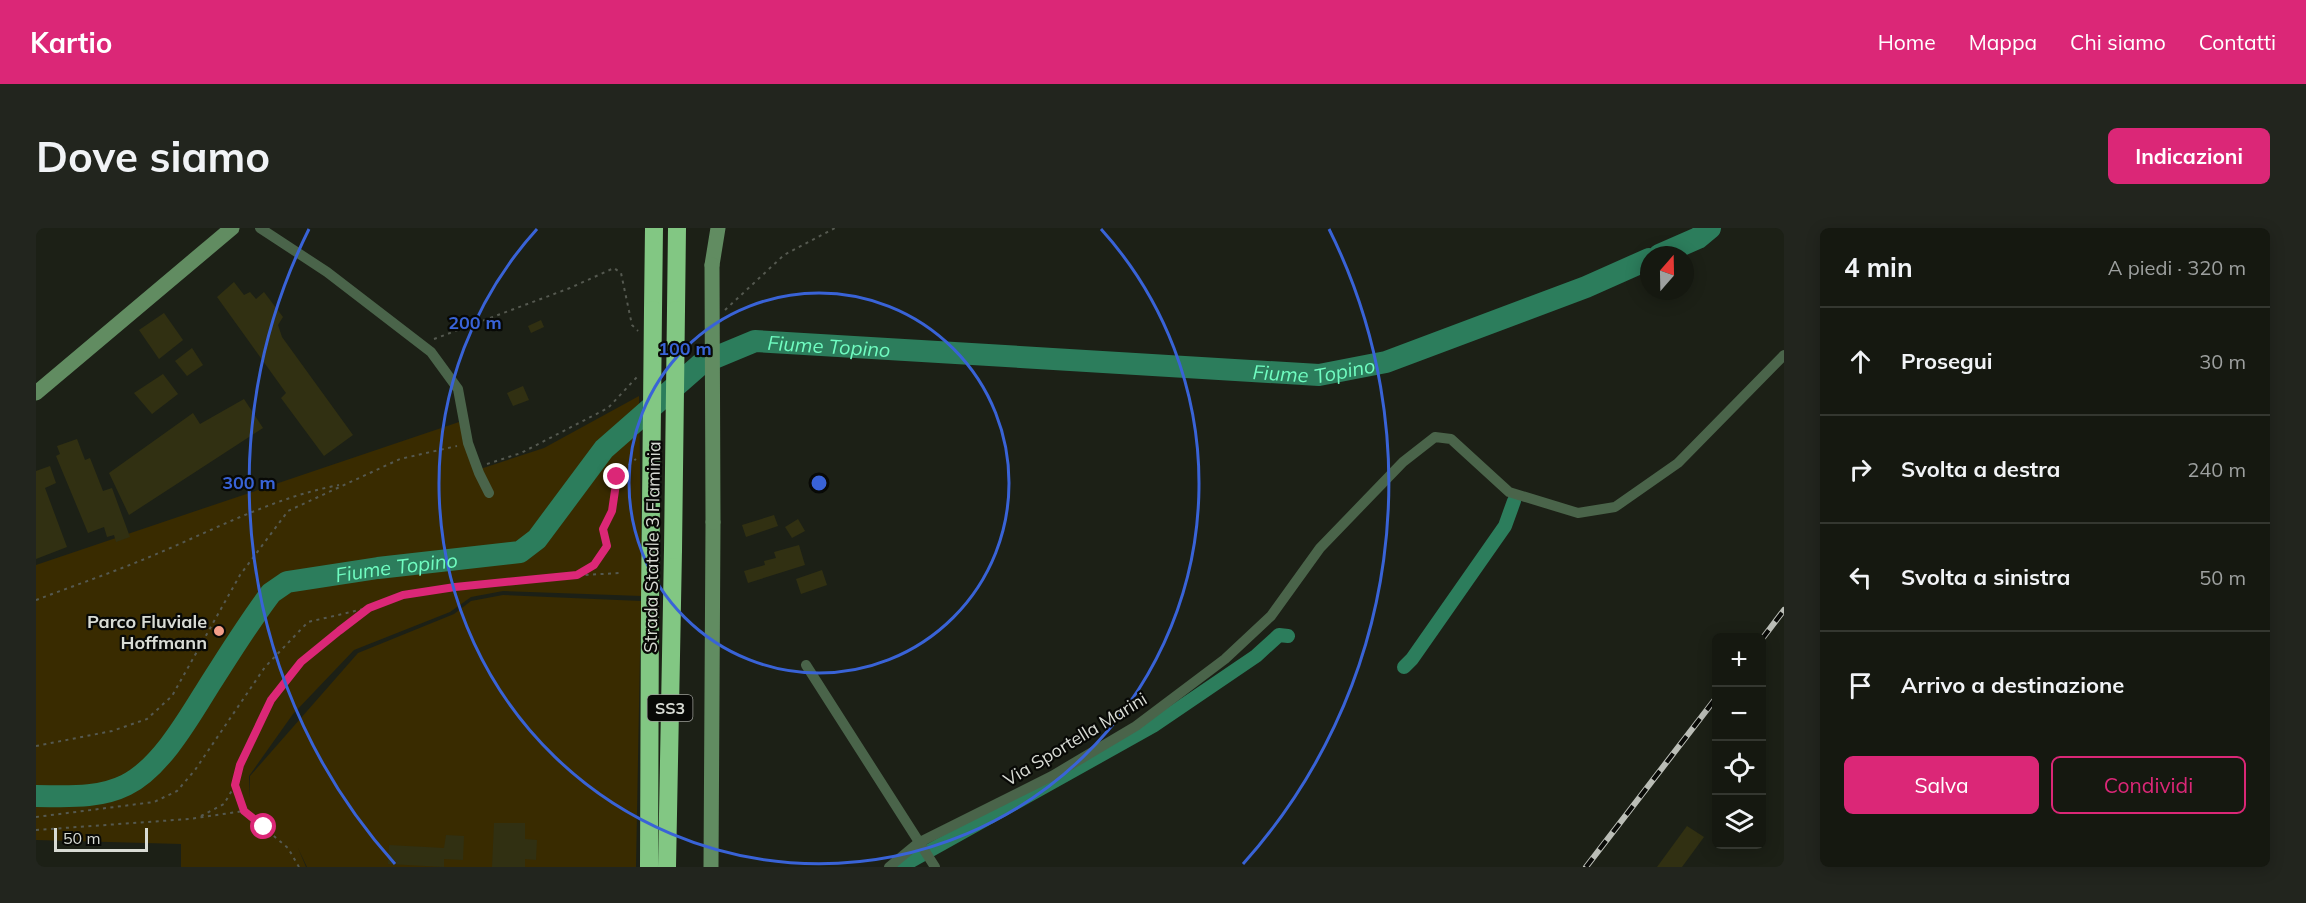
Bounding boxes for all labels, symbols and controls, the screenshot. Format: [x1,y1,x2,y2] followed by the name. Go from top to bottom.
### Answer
[30,25,112,60] text: Kartio
[1878,29,1936,55] text: Home
[1969,29,2037,55] text: Mappa
[2070,29,2166,55] text: Chi siamo
[2199,29,2276,55] text: Contatti
[2108,128,2270,184] button: Indicazioni
[36,130,270,183] text: Dove siamo
[1640,246,1694,300] north arrow
[1844,251,1913,284] text: 4 min
[2108,255,2246,280] text: A piedi · 320 m
[448,311,502,334] text: 200 m
[767,329,891,362] water label: Fiume Topino
[658,337,712,360] text: 100 m
[1844,345,1877,378] icon: ahead
[1901,347,1993,375] text: Prosegui
[2199,349,2246,374] text: 30 m
[1252,352,1377,388] water label: Fiume Topino
[639,441,665,653] street label: Strada Statale 3 Flaminia
[1844,453,1877,486] icon: right
[1901,455,2060,483] text: Svolta a destra
[2187,457,2246,482] text: 240 m
[603,463,629,489] route end
[222,471,276,494] text: 300 m
[809,473,829,493] centre of rings
[333,547,459,587] water label: Fiume Topino
[1844,561,1877,594] icon: left
[1901,563,2070,591] text: Svolta a sinistra
[2199,565,2246,590] text: 50 m
[87,610,207,654] place label: Parco Fluviale Hoffmann
[212,624,226,638] marker: Parco Fluviale Hoffmann
[1712,633,1766,849] map controls
[1712,633,1766,687] button: +
[1844,669,1877,702] icon: arrive
[1901,671,2124,699] text: Arrivo a destinazione
[999,687,1151,791] street label: Via Sportella Marini
[1712,687,1766,741] button: −
[648,695,692,721] road number: SS3
[1712,741,1766,795] button: locate
[1844,756,2039,814] button: Salva
[2051,756,2246,814] button: Condividi
[1712,795,1766,849] button: layers
[250,813,276,839] route start
[54,825,148,852] scale bar
[63,828,100,848] text: 50 m

